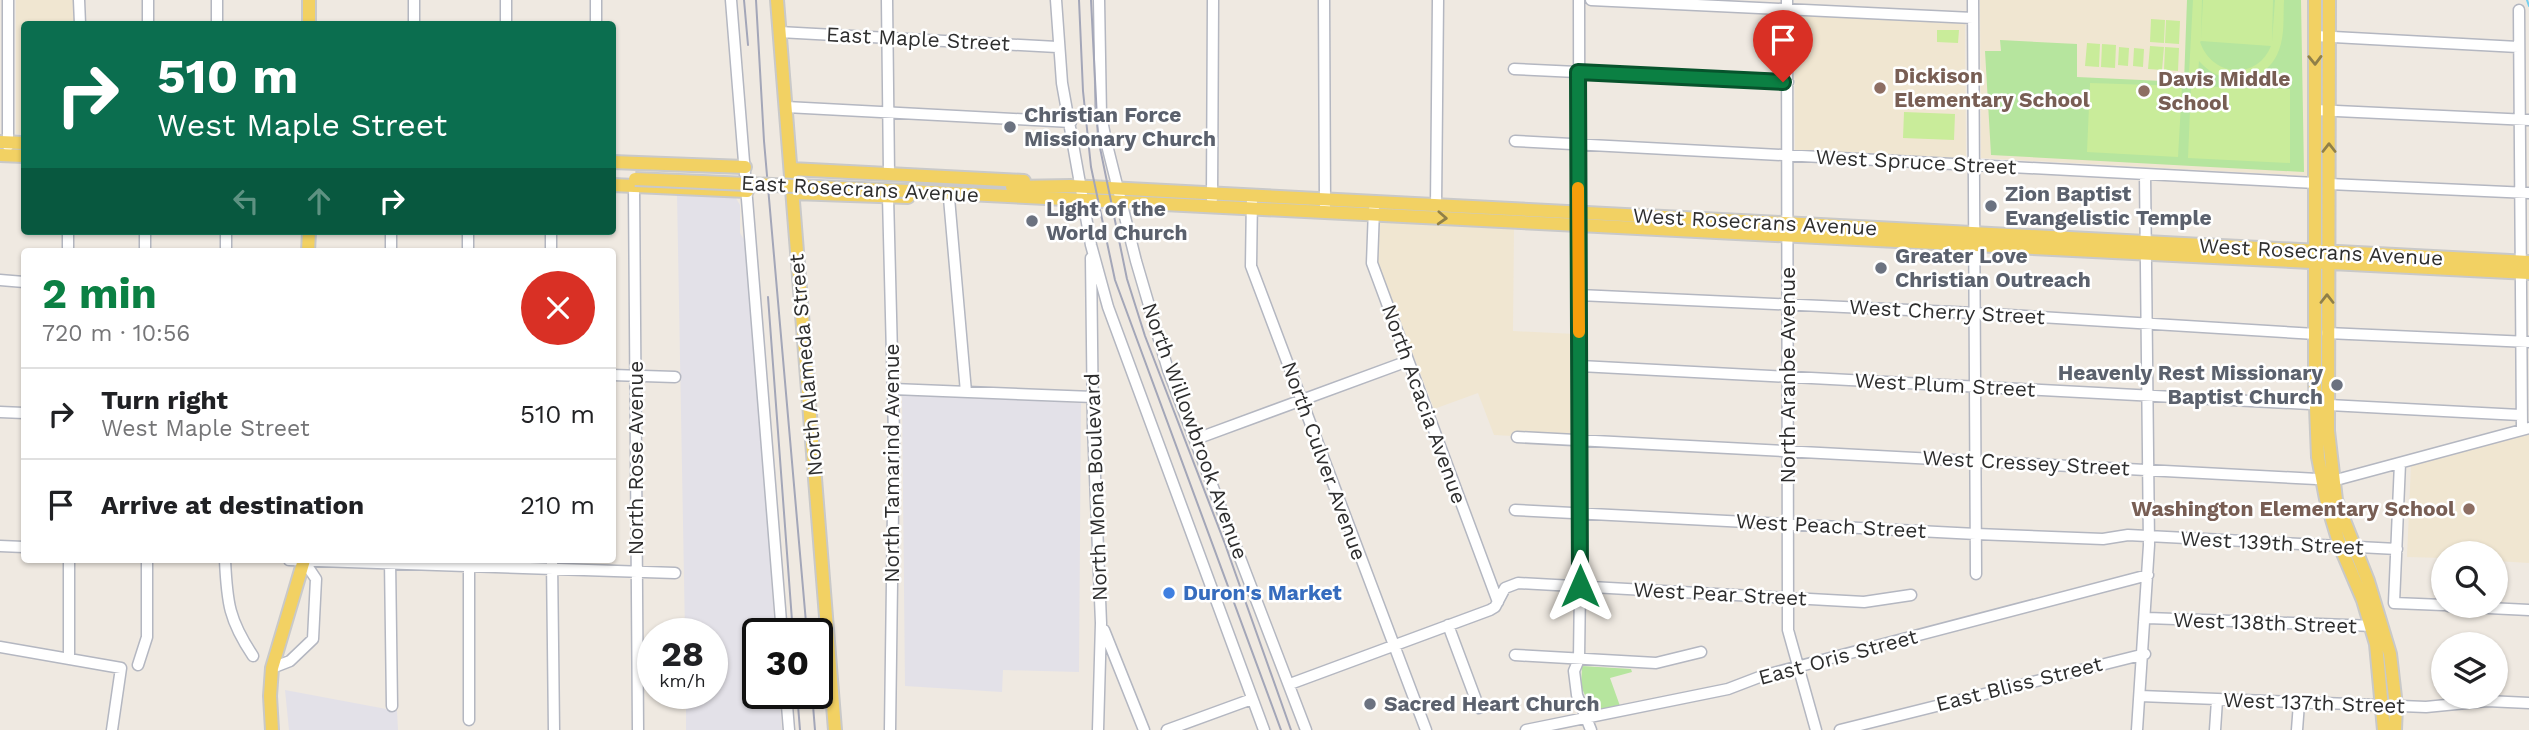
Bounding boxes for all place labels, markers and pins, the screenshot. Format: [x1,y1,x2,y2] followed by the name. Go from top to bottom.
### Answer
[1753,10,1813,82] pin
[1894,63,2090,112] place label: Dickison Elementary School
[2158,66,2290,115] place label: Davis Middle School
[1872,80,1888,96] marker: Dickison Elementary School
[2136,83,2152,99] marker: Davis Middle School
[1024,102,1216,151] place label: Christian Force Missionary Church
[1002,119,1018,135] marker: Christian Force Missionary Church
[2005,181,2212,230] place label: Zion Baptist Evangelistic Temple
[1046,196,1188,245] place label: Light of the World Church
[1983,198,1999,214] marker: Zion Baptist Evangelistic Temple
[1024,213,1040,229] marker: Light of the World Church
[1895,243,2091,292] place label: Greater Love Christian Outreach
[1873,260,1889,276] marker: Greater Love Christian Outreach
[2058,360,2323,409] place label: Heavenly Rest Missionary Baptist Church
[2329,377,2345,393] marker: Heavenly Rest Missionary Baptist Church
[2131,496,2455,521] place label: Washington Elementary School
[2461,501,2477,517] marker: Washington Elementary School
[1183,580,1342,605] place label: Duron's Market
[1161,585,1177,601] marker: Duron's Market
[1384,691,1600,716] place label: Sacred Heart Church
[1362,696,1378,712] marker: Sacred Heart Church

